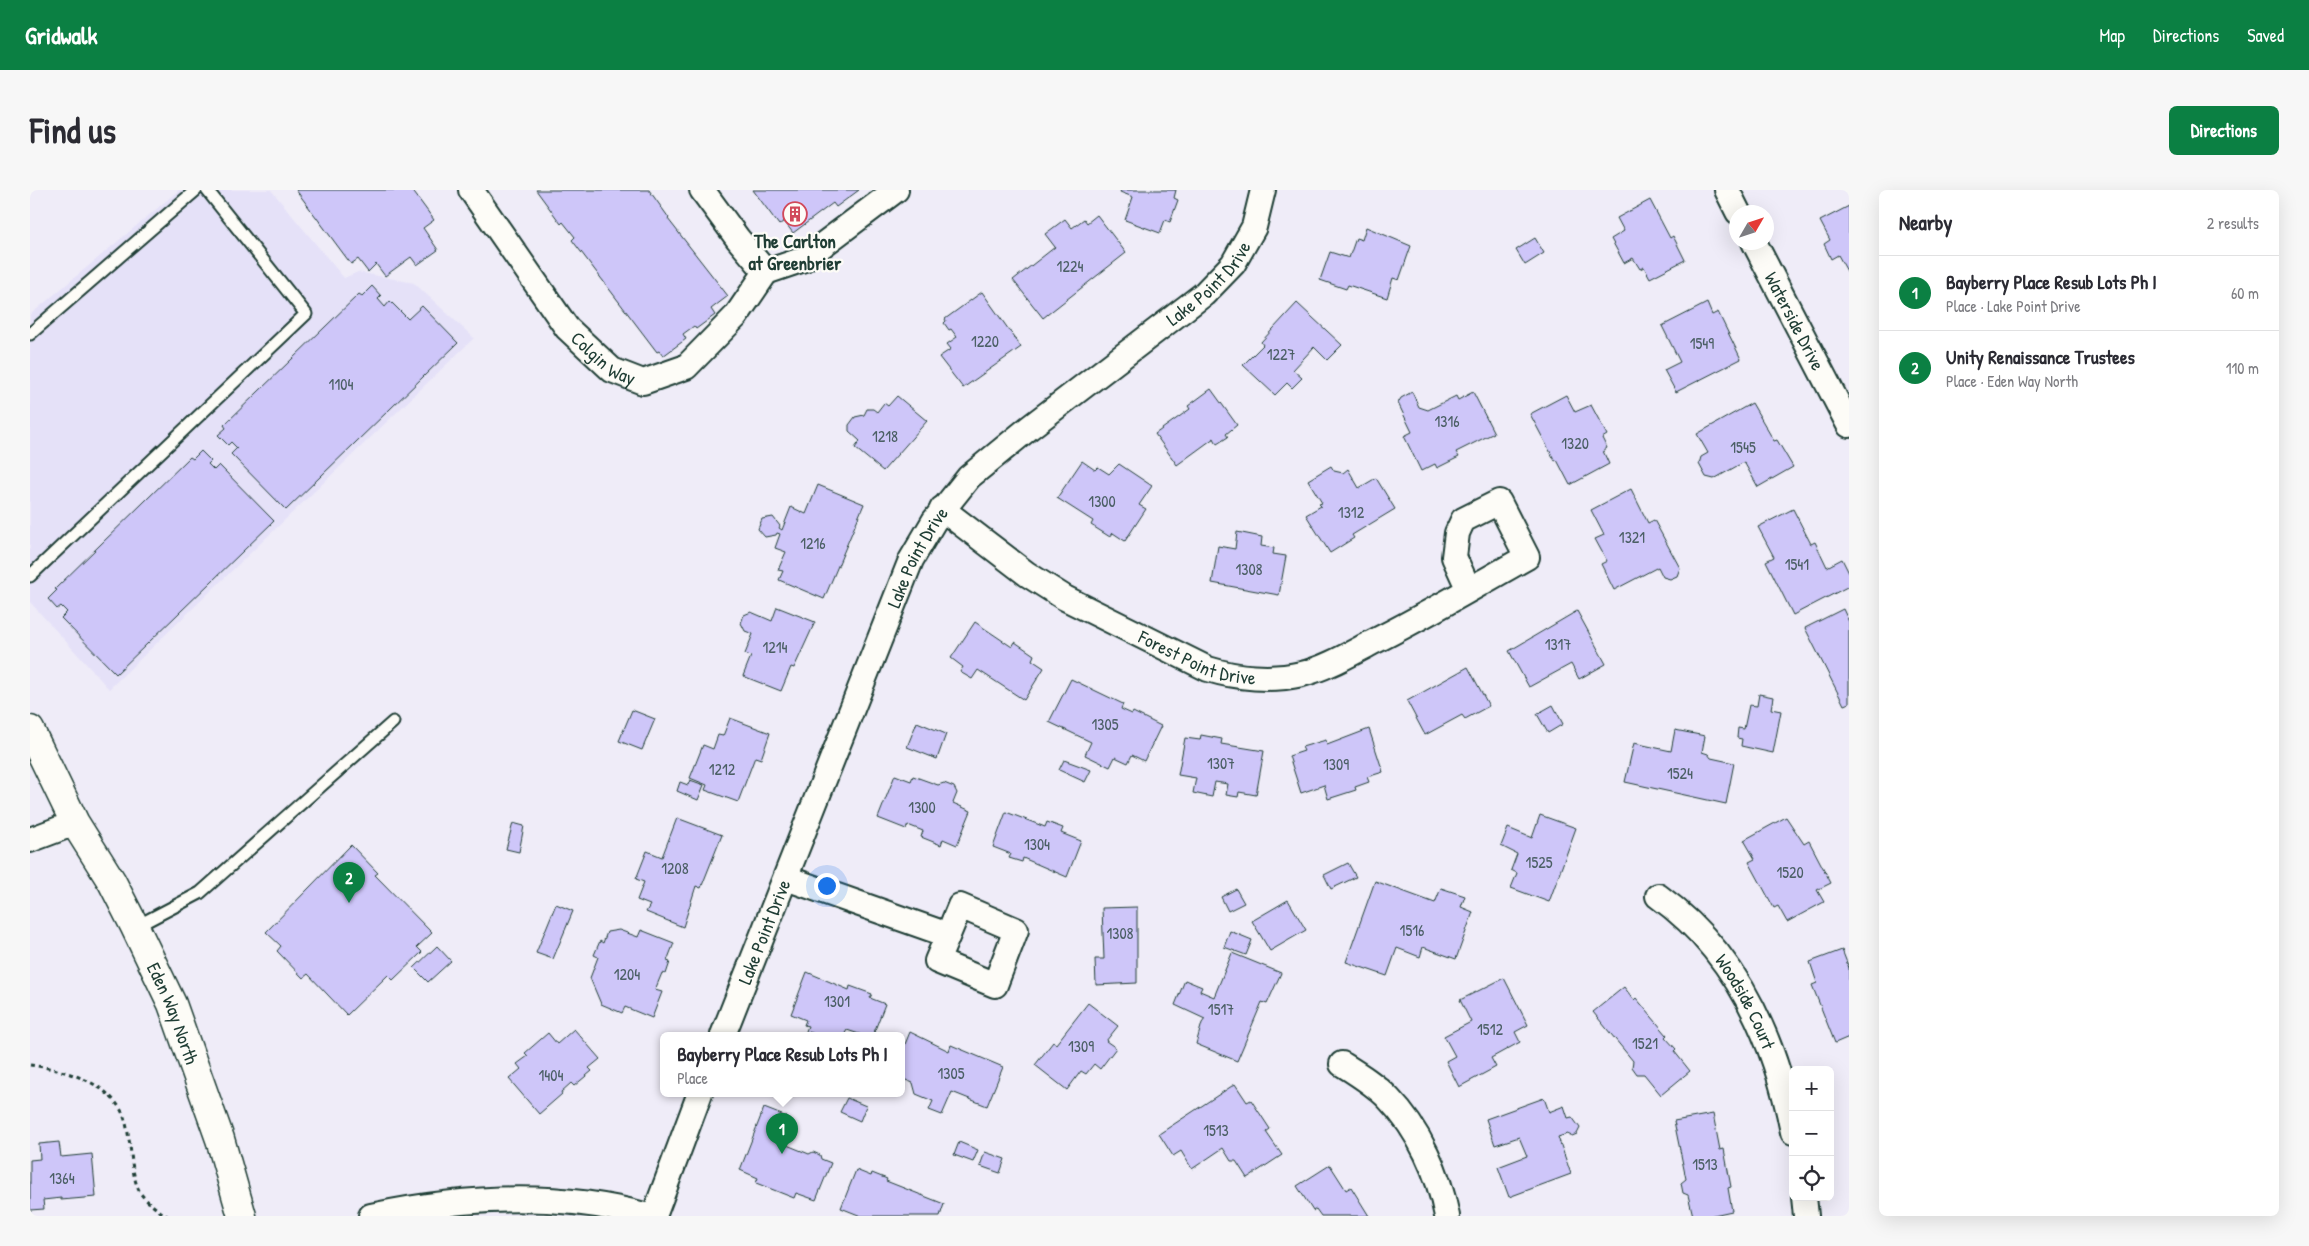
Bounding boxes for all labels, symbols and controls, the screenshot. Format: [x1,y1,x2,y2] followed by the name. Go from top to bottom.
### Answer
[25,19,97,51] text: Gridwalk
[2100,23,2125,48] text: Map
[2153,23,2219,48] text: Directions
[2247,23,2284,48] text: Saved
[2169,106,2279,155] button: Directions
[30,107,116,154] text: Find us
[782,201,808,227] building icon: The Carlton at Greenbrier
[1729,205,1774,250] north arrow
[1899,208,1952,237] text: Nearby
[2207,212,2259,234] text: 2 results
[749,228,842,276] place label: The Carlton at Greenbrier
[1161,236,1257,331] street label: Lake Point Drive
[1057,255,1083,277] house number: 1224
[1759,267,1831,375] street label: Waterside Drive
[1946,269,2157,295] text: Bayberry Place Resub Lots Ph I
[1912,282,1918,304] text: 1
[2231,282,2259,304] text: 60 m
[1946,295,2081,317] text: Place · Lake Point Drive
[565,325,639,391] street label: Colgin Way
[971,330,999,352] house number: 1220
[1690,332,1714,354] house number: 1549
[1267,343,1295,365] house number: 1227
[1946,344,2135,370] text: Unity Renaissance Trustees
[1911,357,1919,379] text: 2
[2226,357,2259,379] text: 110 m
[1946,370,2078,392] text: Place · Eden Way North
[329,373,353,395] house number: 1104
[1434,410,1460,432] house number: 1316
[872,425,898,447] house number: 1218
[1561,432,1589,454] house number: 1320
[1730,436,1756,458] house number: 1545
[1088,490,1116,512] house number: 1300
[880,501,954,611] street label: Lake Point Drive
[1338,501,1365,523] house number: 1312
[1619,526,1645,548] house number: 1321
[800,532,826,554] house number: 1216
[1785,553,1809,575] house number: 1541
[1235,558,1263,580] house number: 1308
[1133,623,1257,691] street label: Forest Point Drive
[1545,633,1571,655] house number: 1317
[762,636,788,658] house number: 1214
[1092,713,1119,735] house number: 1305
[1207,752,1235,774] house number: 1307
[1323,753,1349,775] house number: 1309
[709,758,736,780] house number: 1212
[1667,762,1693,784] house number: 1524
[908,796,936,818] house number: 1300
[1024,833,1050,855] house number: 1304
[1526,851,1553,873] house number: 1525
[661,857,689,879] house number: 1208
[1776,861,1804,883] house number: 1520
[333,862,365,903] pin: 2
[814,873,840,899] your location
[731,875,796,988] street label: Lake Point Drive
[1400,919,1424,941] house number: 1516
[1106,922,1134,944] house number: 1308
[1709,948,1782,1053] street label: Woodside Court
[141,958,205,1068] street label: Eden Way North
[614,963,640,985] house number: 1204
[824,990,850,1012] house number: 1301
[1208,998,1234,1020] house number: 1517
[1477,1018,1503,1040] house number: 1512
[660,1032,905,1097] popup
[1632,1032,1658,1054] house number: 1521
[1068,1035,1094,1057] house number: 1309
[677,1041,888,1067] text: Bayberry Place Resub Lots Ph I
[938,1062,965,1084] house number: 1305
[539,1064,563,1086] house number: 1404
[1789,1066,1834,1201] map controls
[1789,1066,1834,1111] button: +
[677,1067,708,1089] text: Place
[1789,1111,1834,1156] button: −
[766,1113,798,1154] pin: 1
[1203,1119,1229,1141] house number: 1513
[1692,1153,1718,1175] house number: 1513
[1789,1156,1834,1201] button: locate
[49,1167,75,1189] house number: 1364

